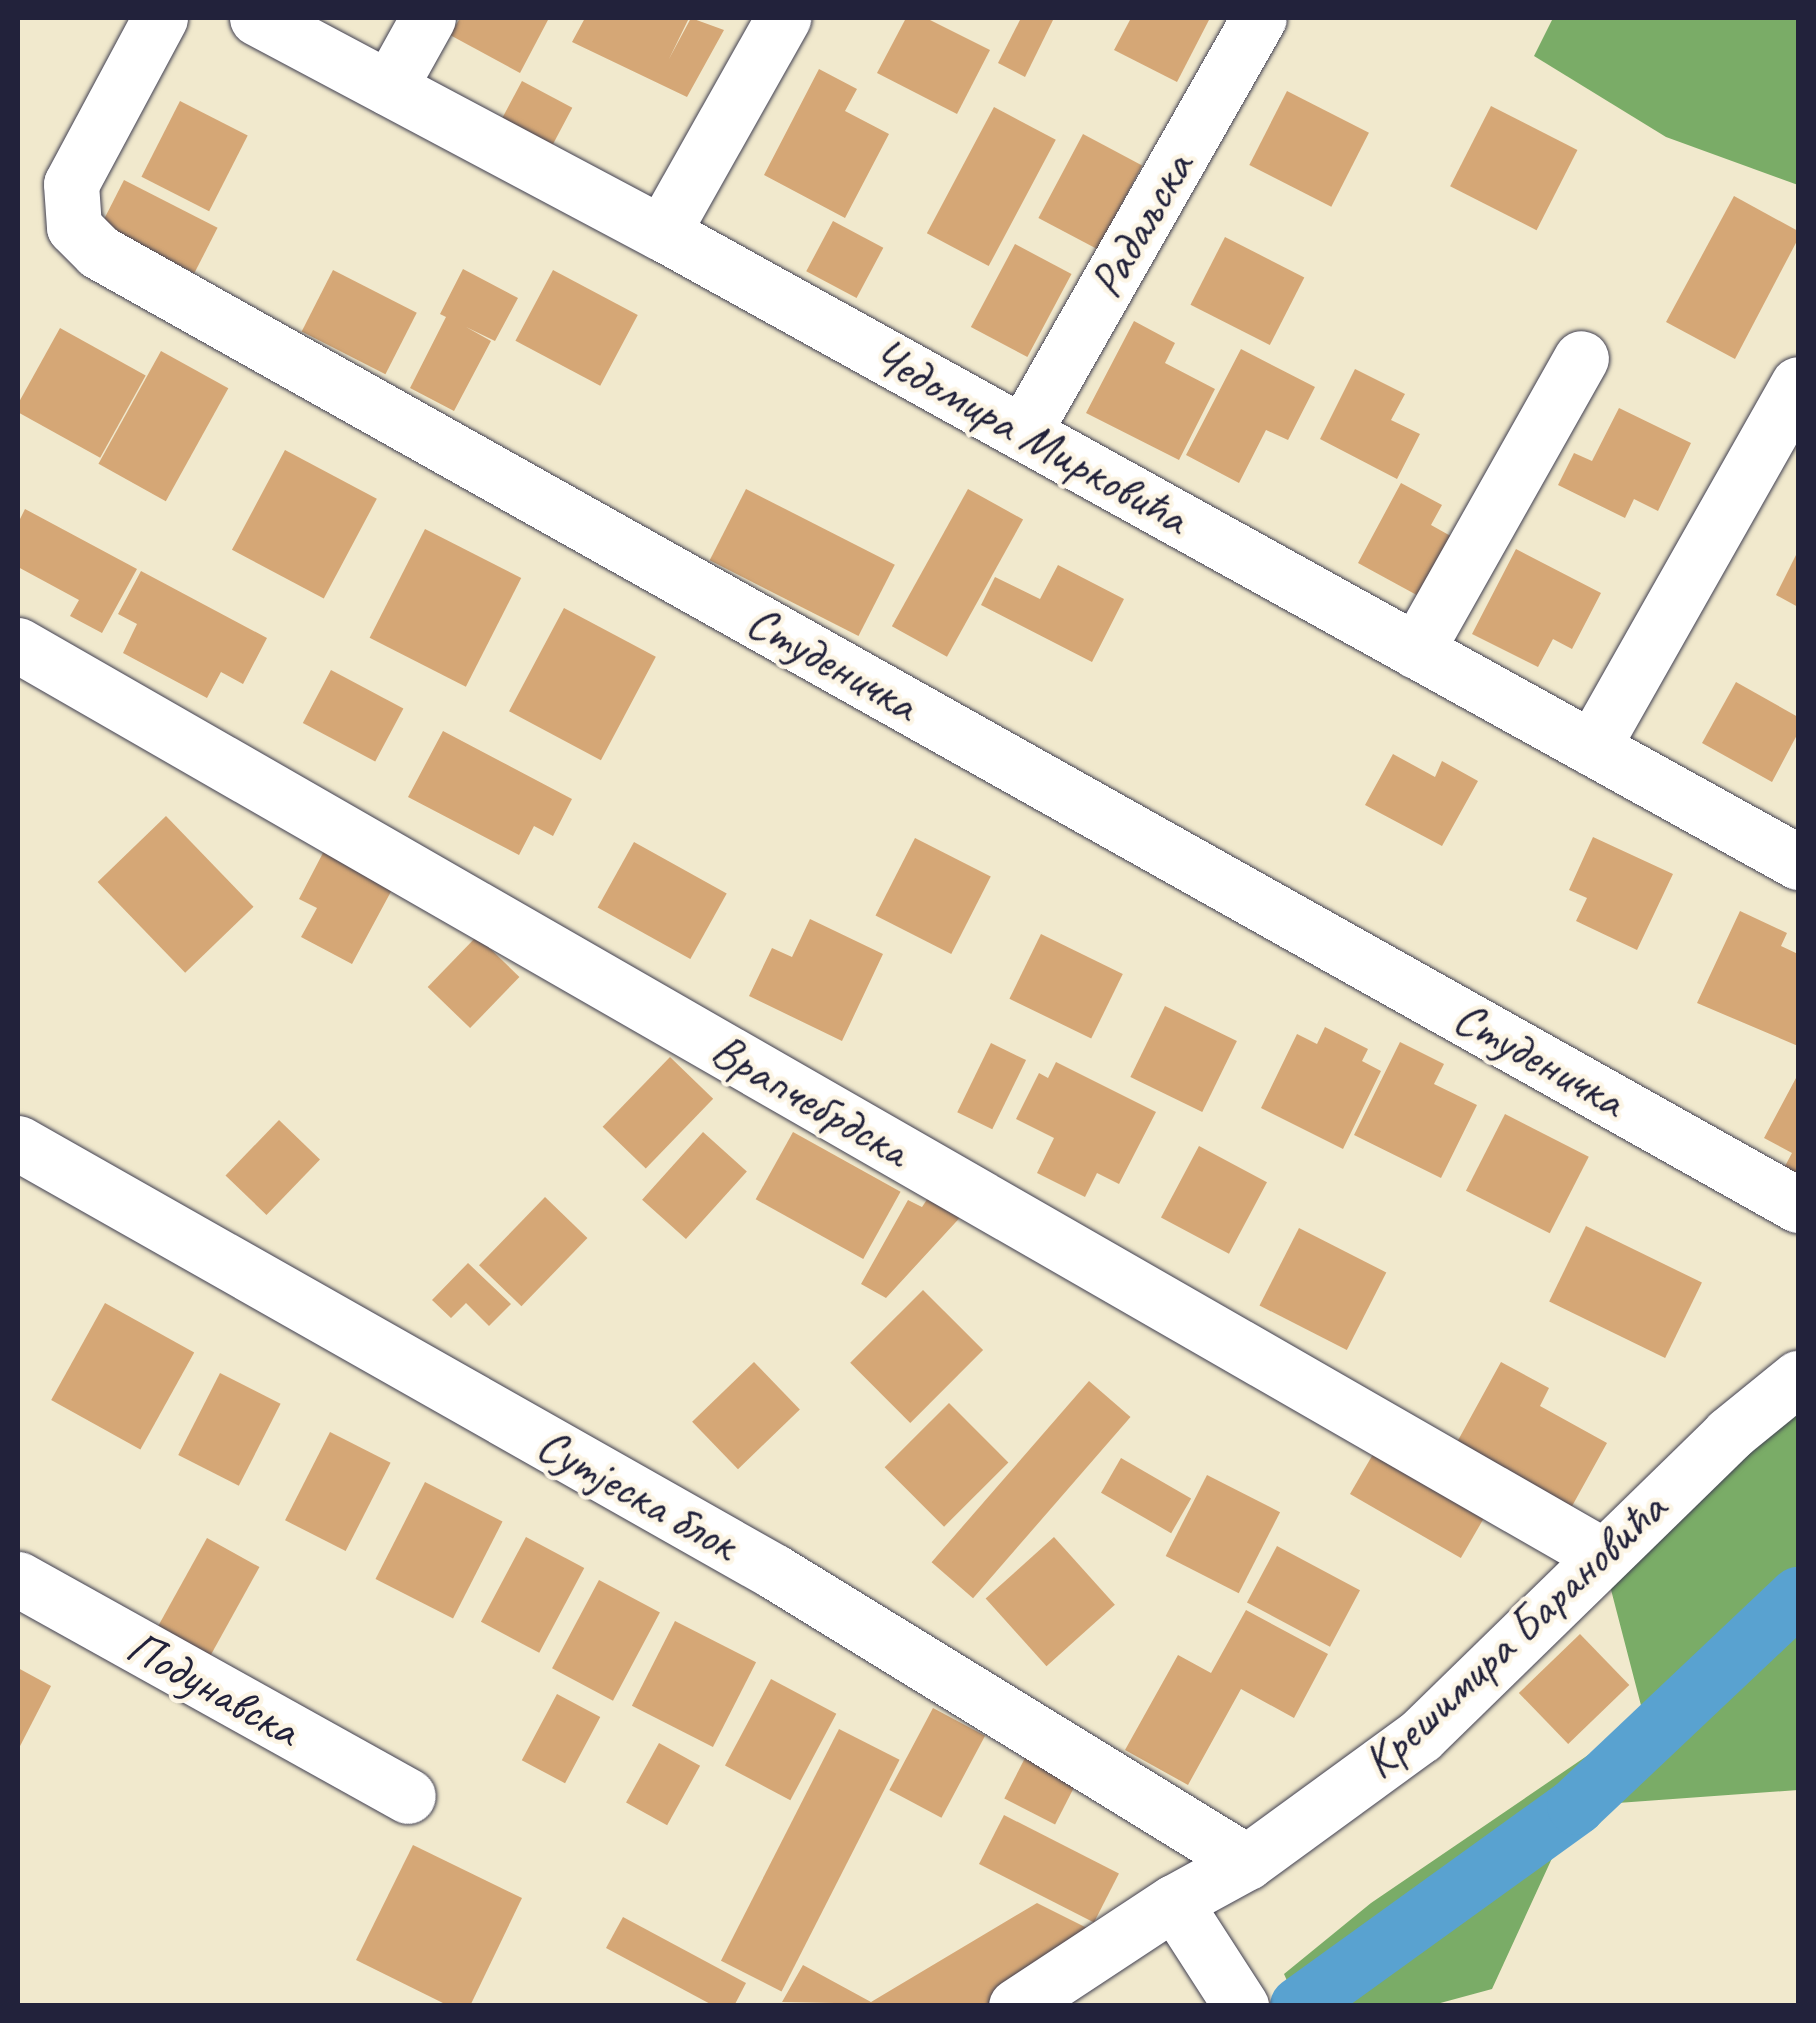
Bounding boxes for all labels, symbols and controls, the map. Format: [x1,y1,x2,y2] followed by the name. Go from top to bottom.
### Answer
[1077,142,1205,308] street label: Радаљска
[864,327,1196,545] street label: Чедомира Мирковића
[737,593,927,733] street label: Студеничка
[1444,989,1634,1129] street label: Студеничка
[701,1021,919,1179] street label: Врапчебрдска
[528,1416,746,1572] street label: Сутјеска блок
[1351,1481,1677,1789] street label: Крешимира Барановића
[117,1617,309,1759] street label: Подунавска

